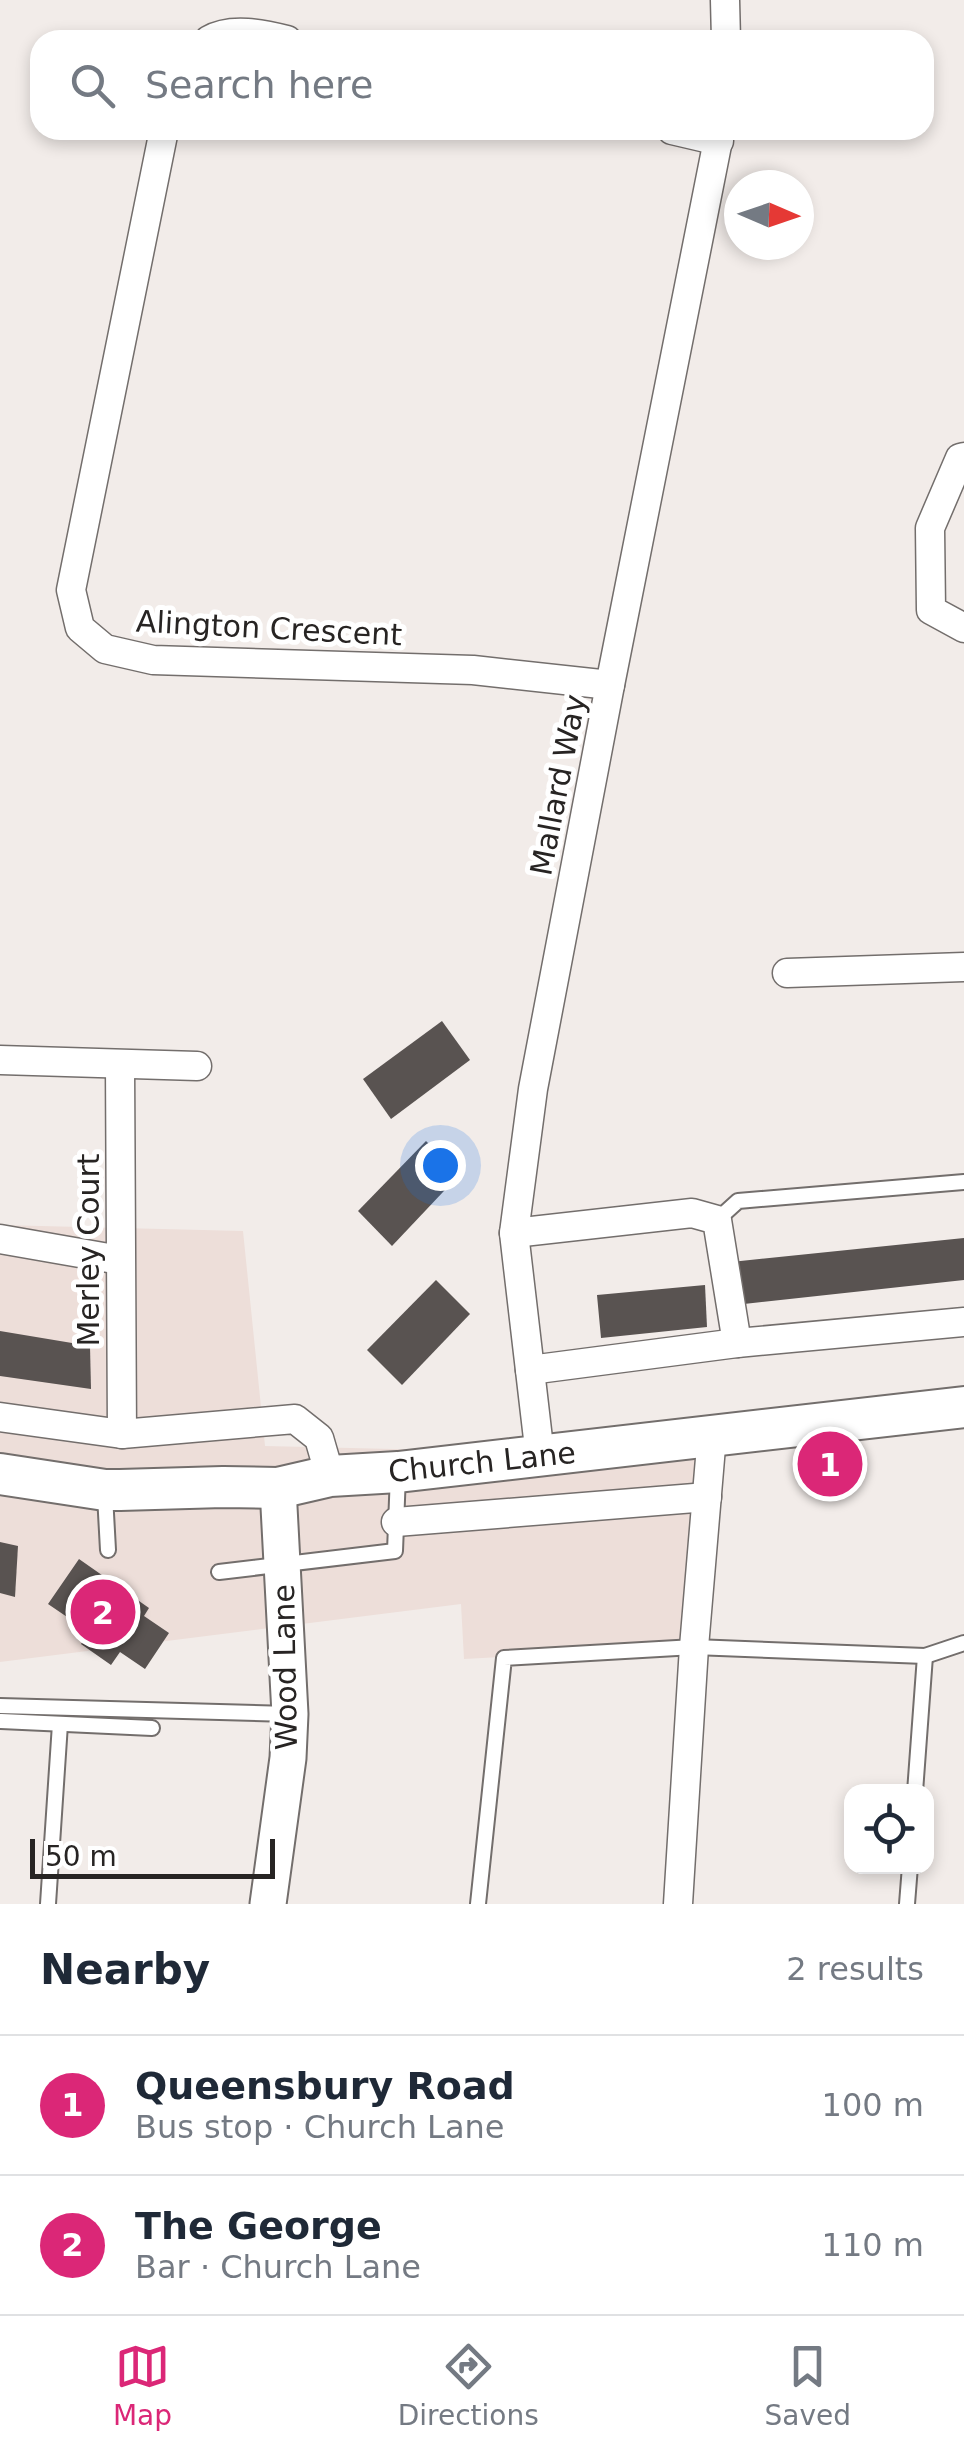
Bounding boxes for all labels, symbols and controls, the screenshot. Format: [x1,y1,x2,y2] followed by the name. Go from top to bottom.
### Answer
[30,30,934,140] search box
[65,58,120,113] icon: search
[145,63,373,107] text: Search here
[724,170,814,260] north arrow
[135,604,403,652] street label: Alington Crescent
[523,692,593,878] street label: Mallard Way
[415,1140,466,1191] your location
[71,1153,106,1347] street label: Merley Court
[798,1426,862,1502] pin: 1
[387,1435,577,1489] street label: Church Lane
[70,1574,136,1650] pin: 2
[266,1584,304,1750] street label: Wood Lane
[844,1784,934,1874] map controls
[844,1784,934,1874] button: locate
[30,1834,275,1878] scale bar
[45,1840,117,1873] text: 50 m
[40,1945,210,1994] text: Nearby
[786,1950,924,1988] text: 2 results
[135,2064,515,2108] text: Queensbury Road
[61,2086,84,2124] text: 1
[822,2086,924,2124] text: 100 m
[135,2108,505,2146] text: Bus stop · Church Lane
[135,2204,382,2248] text: The George
[61,2226,84,2264] text: 2
[822,2226,924,2264] text: 110 m
[135,2248,421,2286] text: Bar · Church Lane
[113,2339,172,2432] tab: Map
[398,2339,539,2432] tab: Directions
[765,2339,851,2432] tab: Saved

